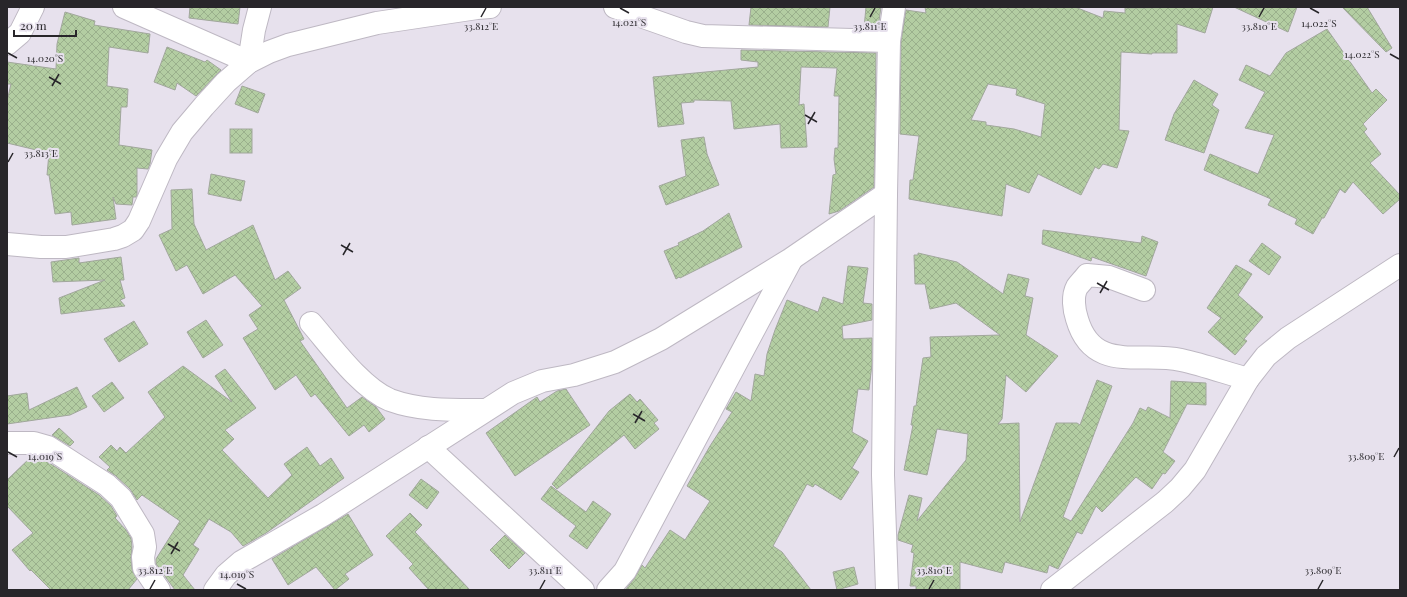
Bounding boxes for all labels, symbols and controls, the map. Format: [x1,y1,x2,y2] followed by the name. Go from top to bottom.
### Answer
[14,12,76,38] scale bar
[612,15,646,29] text: 14.021°S
[1301,16,1337,30] text: 14.022°S
[20,17,47,33] text: 20 m
[464,19,498,33] text: 33.812°E
[853,19,887,33] text: 33.811°E
[1241,19,1277,33] text: 33.810°E
[1344,47,1380,61] text: 14.022°S
[27,51,63,65] text: 14.020°S
[24,146,58,160] text: 33.813°E
[28,449,62,463] text: 14.019°S
[1348,449,1384,463] text: 33.809°E
[138,563,172,577] text: 33.812°E
[528,563,562,577] text: 33.811°E
[916,563,952,577] text: 33.810°E
[1305,563,1341,577] text: 33.809°E
[220,567,254,581] text: 14.019°S

